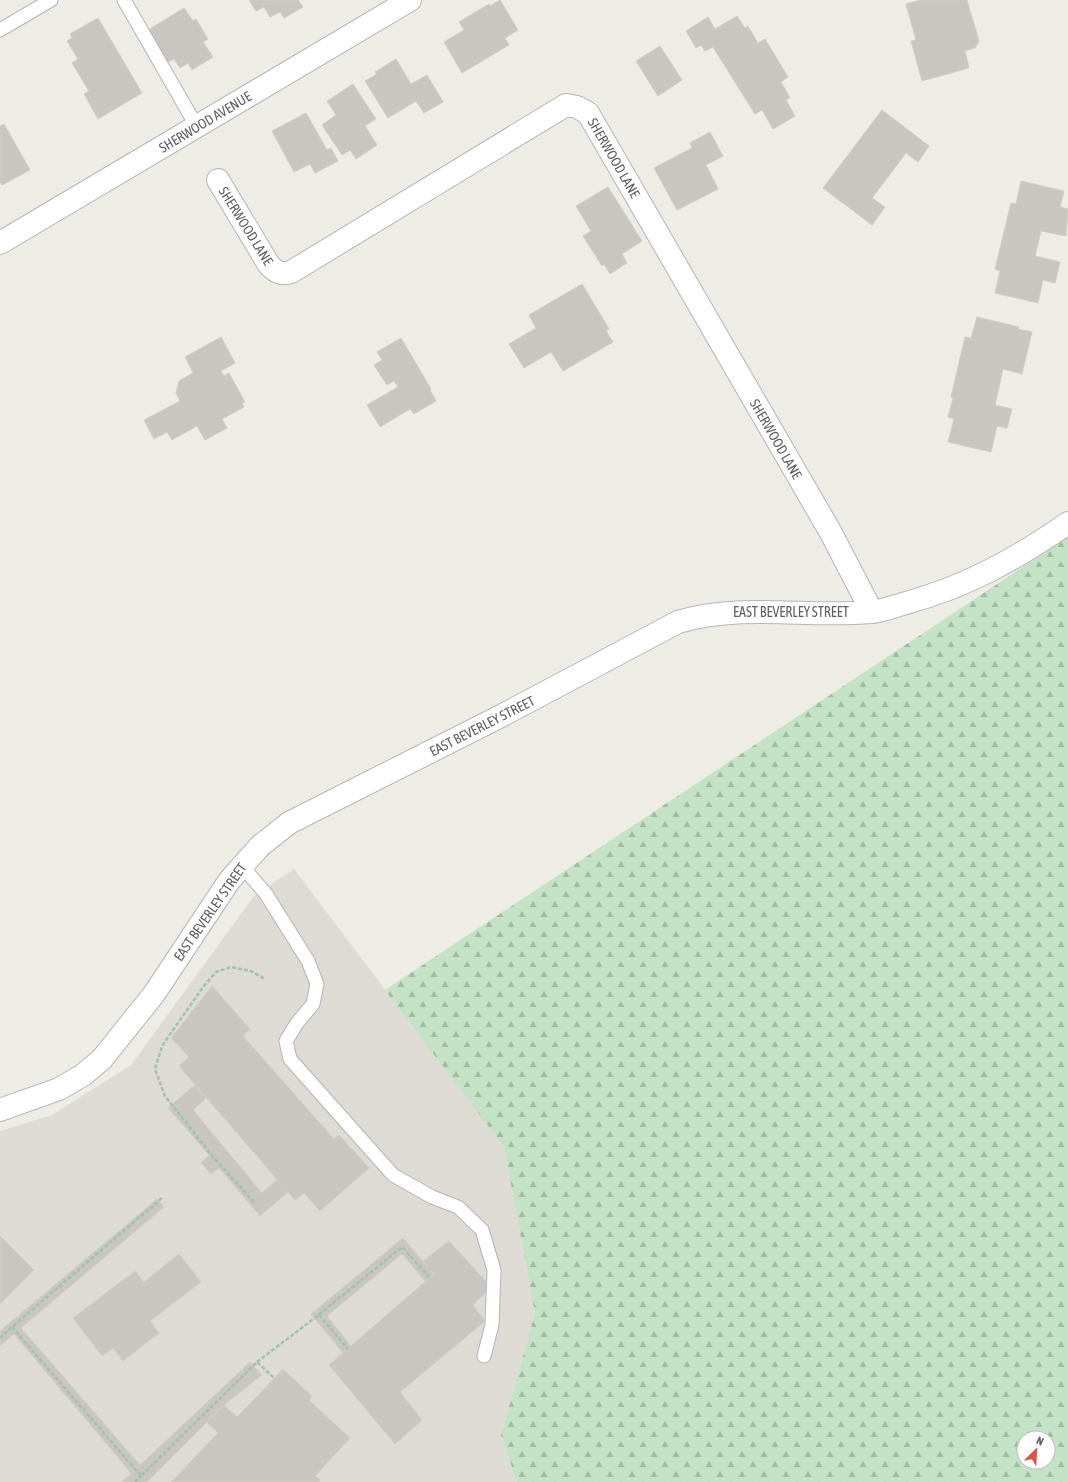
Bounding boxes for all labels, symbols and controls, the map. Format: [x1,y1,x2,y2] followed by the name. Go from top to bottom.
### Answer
[156,88,254,156] street label: SHERWOOD AVENUE
[585,115,643,201] street label: SHERWOOD LANE
[216,184,277,268] street label: SHERWOOD LANE
[747,396,805,482] street label: SHERWOOD LANE
[733,604,849,620] street label: EAST BEVERLEY STREET
[427,693,537,759] street label: EAST BEVERLEY STREET
[170,860,250,964] street label: EAST BEVERLEY STREET
[1016,1430,1056,1470] north arrow
[1035,1434,1045,1448] text: N

